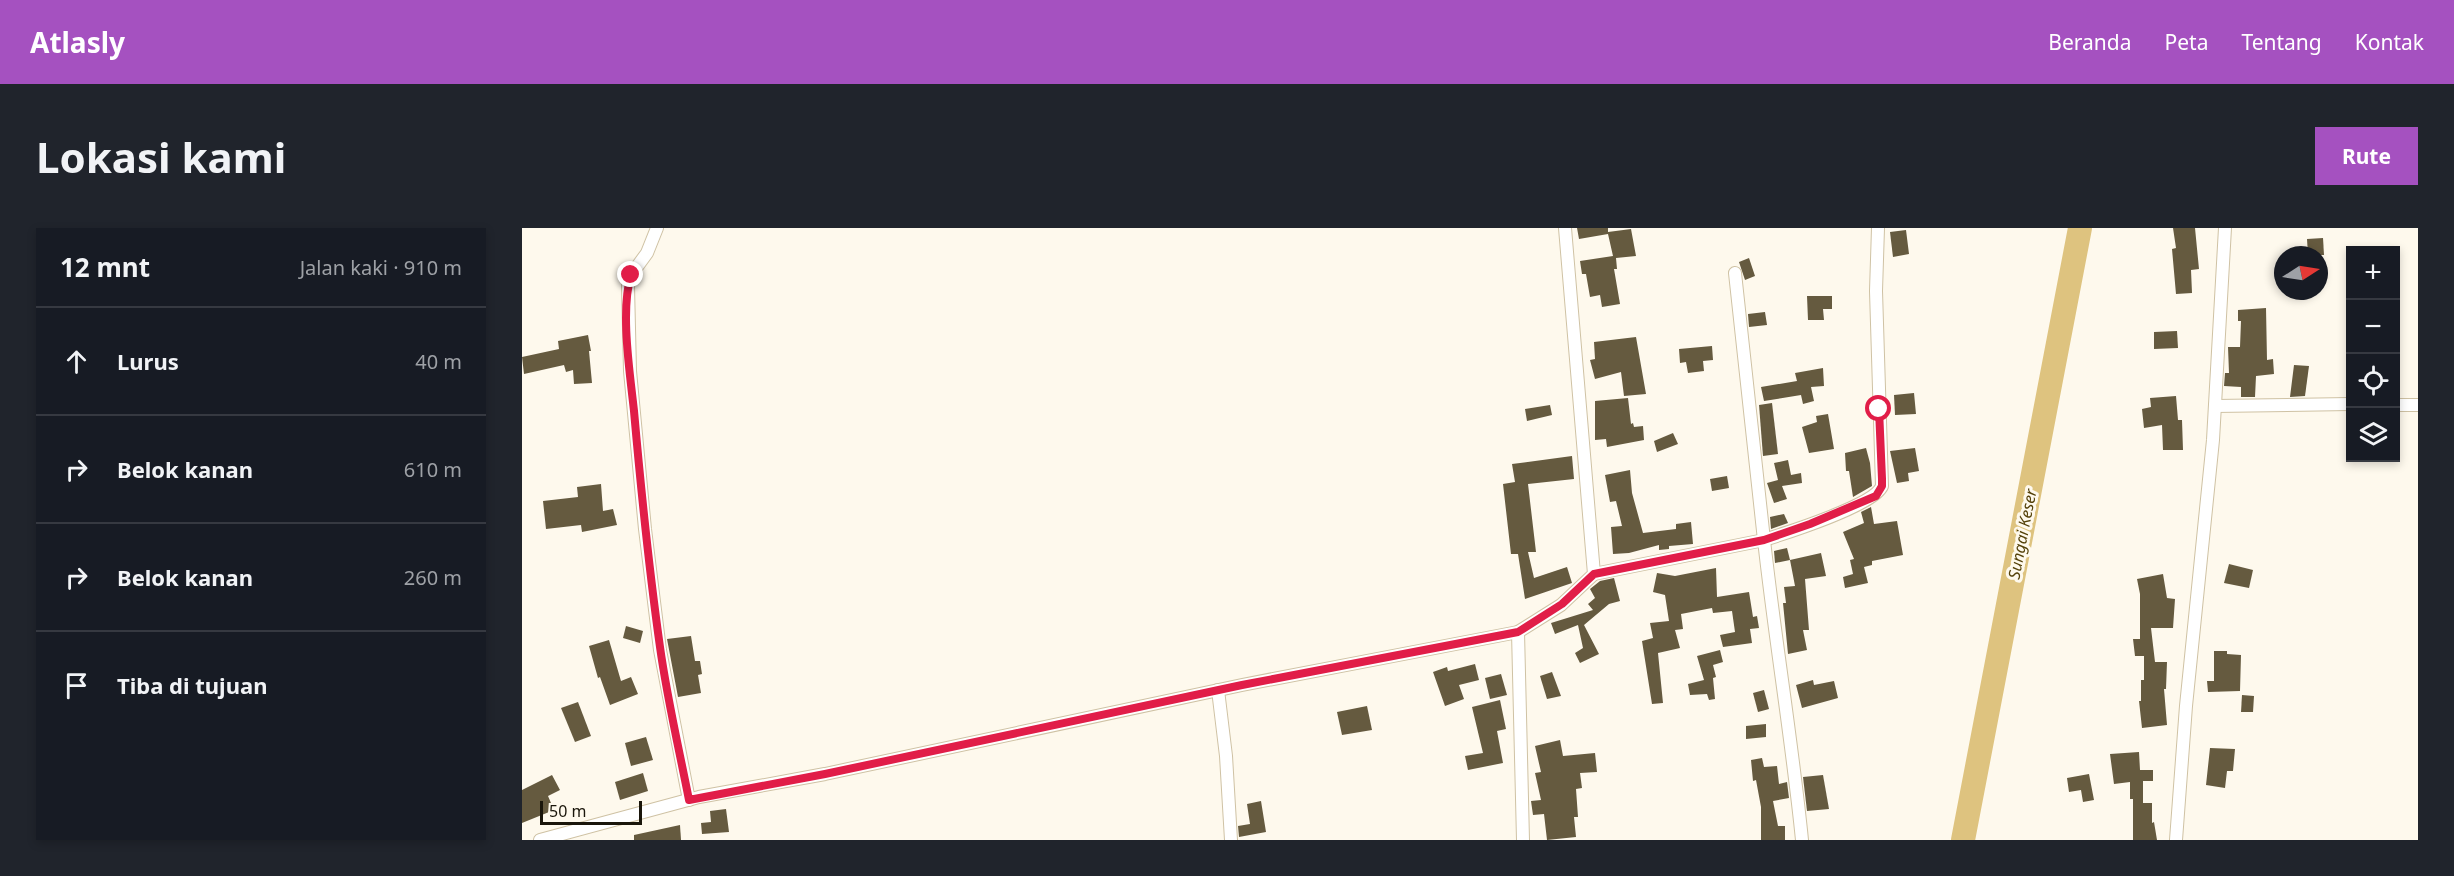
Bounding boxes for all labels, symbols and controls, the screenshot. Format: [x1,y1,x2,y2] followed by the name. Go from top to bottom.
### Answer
[30,23,125,61] text: Atlasly
[2048,28,2132,56] text: Beranda
[2165,28,2208,56] text: Peta
[2241,28,2322,56] text: Tentang
[2355,28,2424,56] text: Kontak
[2315,127,2418,185] button: Rute
[36,128,286,185] text: Lokasi kami
[2274,246,2328,300] north arrow
[2346,246,2400,462] map controls
[2346,246,2400,300] button: +
[60,249,150,285] text: 12 mnt
[300,254,462,281] text: Jalan kaki · 910 m
[617,261,643,287] route end
[2346,300,2400,354] button: −
[60,345,93,378] icon: ahead
[117,346,179,376] text: Lurus
[415,348,462,375] text: 40 m
[2346,354,2400,408] button: locate
[1865,395,1891,421] route start
[2346,408,2400,462] button: layers
[60,453,93,486] icon: right
[117,454,253,484] text: Belok kanan
[404,456,462,483] text: 610 m
[2002,486,2042,581] water label: Sungai Keser
[60,561,93,594] icon: right
[117,562,253,592] text: Belok kanan
[404,564,462,591] text: 260 m
[60,669,93,702] icon: arrive
[117,670,267,700] text: Tiba di tujuan
[540,798,642,826] scale bar
[549,800,586,822] text: 50 m

